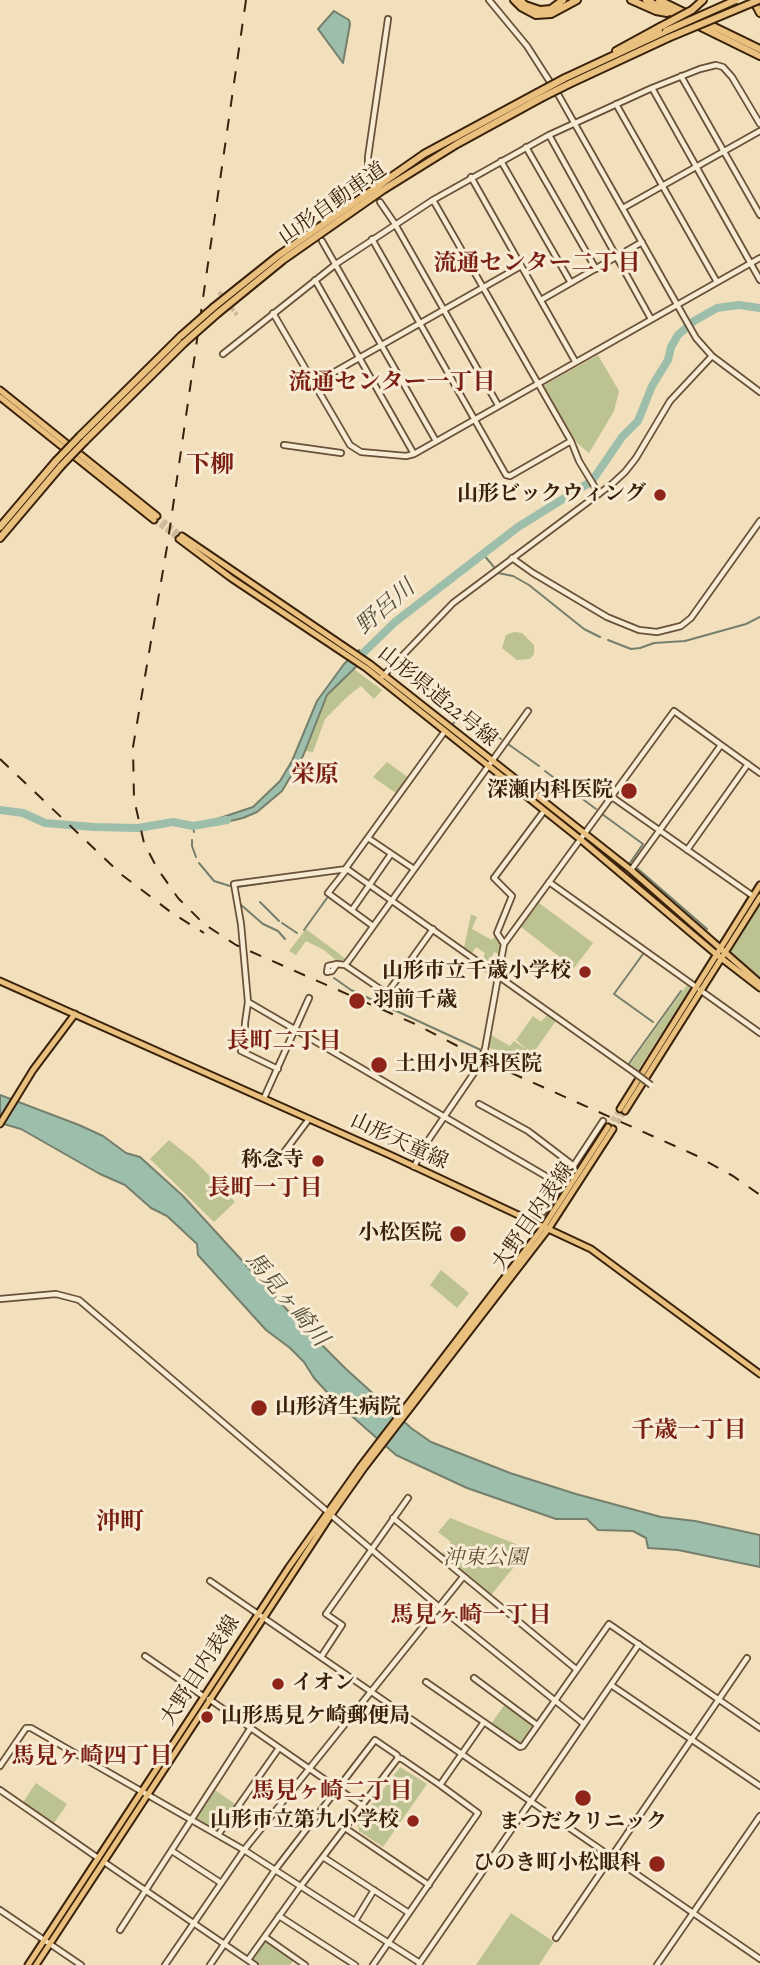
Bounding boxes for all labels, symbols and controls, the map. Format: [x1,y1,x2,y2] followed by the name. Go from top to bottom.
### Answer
[274,158,392,250] street label: 山形自動車道
[434,250,640,278] district label: 流通センター二丁目
[289,369,495,397] district label: 流通センター一丁目
[186,452,234,480] district label: 下柳
[457,482,646,508] place label: 山形ビックウィング
[652,487,668,503] marker: 山形ビックウィング
[351,575,421,641] water label: 野呂川
[372,641,502,753] street label: 山形県道22号線
[291,762,339,790] district label: 栄原
[487,778,613,804] place label: 深瀬内科医院
[619,781,639,801] marker: 深瀬内科医院
[382,959,571,985] place label: 山形市立千歳小学校
[577,964,593,980] marker: 山形市立千歳小学校
[373,988,457,1014] place label: 羽前千歳
[347,991,367,1011] marker: 羽前千歳
[227,1028,341,1056] district label: 長町二丁目
[395,1052,542,1078] place label: 土田小児科医院
[369,1055,389,1075] marker: 土田小児科医院
[346,1108,452,1176] street label: 山形天童線
[241,1148,304,1174] place label: 称念寺
[310,1153,326,1169] marker: 称念寺
[488,1158,580,1276] street label: 大野目内表線
[208,1175,322,1203] district label: 長町一丁目
[358,1221,442,1247] place label: 小松医院
[448,1224,468,1244] marker: 小松医院
[238,1247,334,1353] water label: 馬見ヶ崎川
[275,1395,401,1421] place label: 山形済生病院
[249,1398,269,1418] marker: 山形済生病院
[632,1417,746,1445] district label: 千歳一丁目
[96,1509,144,1537] district label: 沖町
[443,1546,527,1572] park label: 沖東公園
[391,1602,551,1630] district label: 馬見ヶ崎一丁目
[156,1611,246,1731] street label: 大野目内表線
[292,1671,355,1697] place label: イオン
[270,1676,286,1692] marker: イオン
[221,1704,410,1730] place label: 山形馬見ケ崎郵便局
[199,1709,215,1725] marker: 山形馬見ケ崎郵便局
[12,1743,172,1771] district label: 馬見ヶ崎四丁目
[252,1778,412,1806] district label: 馬見ヶ崎二丁目
[573,1788,593,1808] marker: まつだクリニック
[210,1808,399,1834] place label: 山形市立第九小学校
[499,1810,667,1836] place label: まつだクリニック
[405,1813,421,1829] marker: 山形市立第九小学校
[473,1851,641,1877] place label: ひのき町小松眼科
[647,1854,667,1874] marker: ひのき町小松眼科

